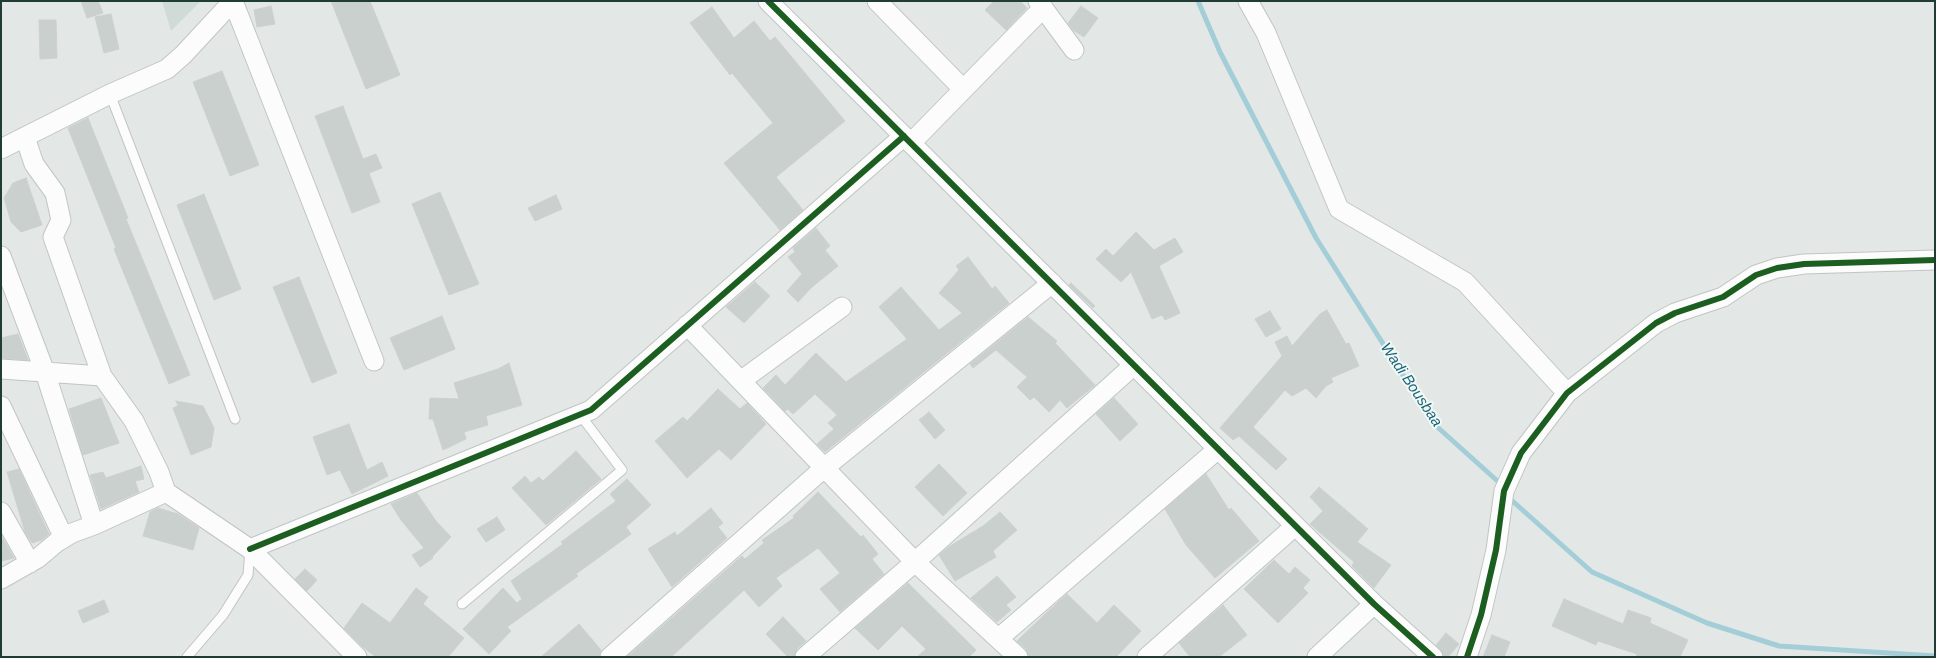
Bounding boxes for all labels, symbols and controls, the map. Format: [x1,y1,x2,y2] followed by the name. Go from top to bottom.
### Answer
[1376,340,1446,430] water label: Wadi Bousbaa

